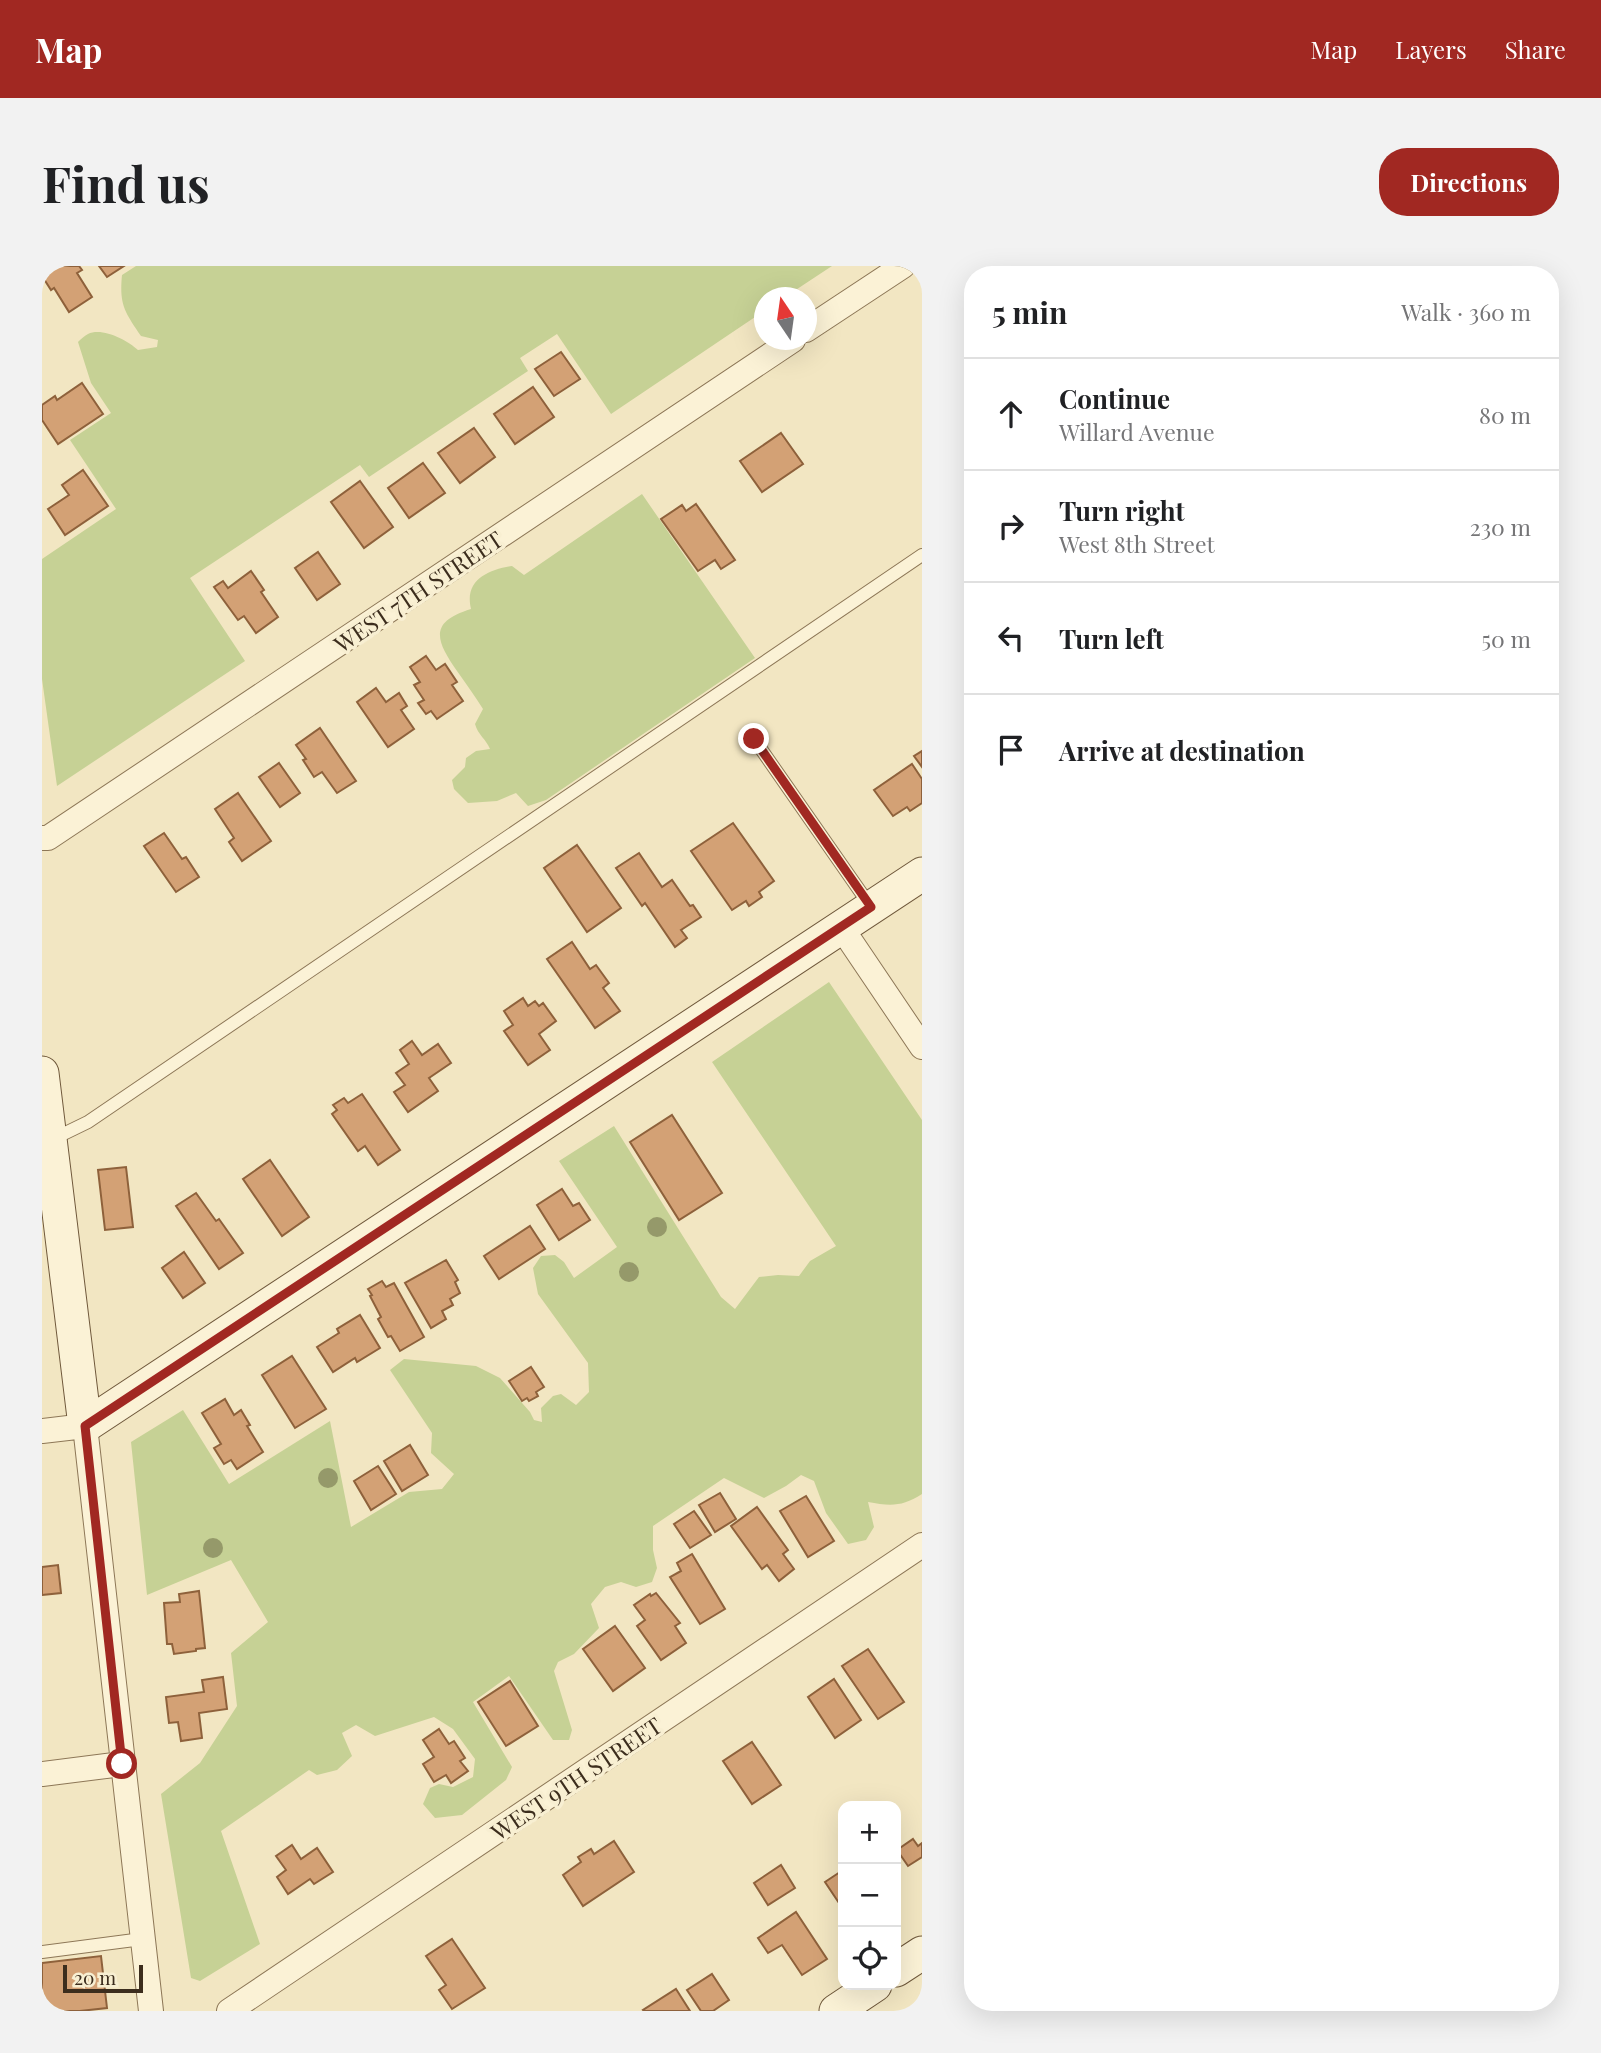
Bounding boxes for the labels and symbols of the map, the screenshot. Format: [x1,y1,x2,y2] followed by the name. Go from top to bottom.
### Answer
[754,287,817,350] north arrow
[327,523,508,660] street label: WEST 7TH STREET
[738,723,769,754] route end
[484,1709,667,1847] street label: WEST 9TH STREET
[106,1748,137,1779] route start
[63,1962,144,1994] scale bar

